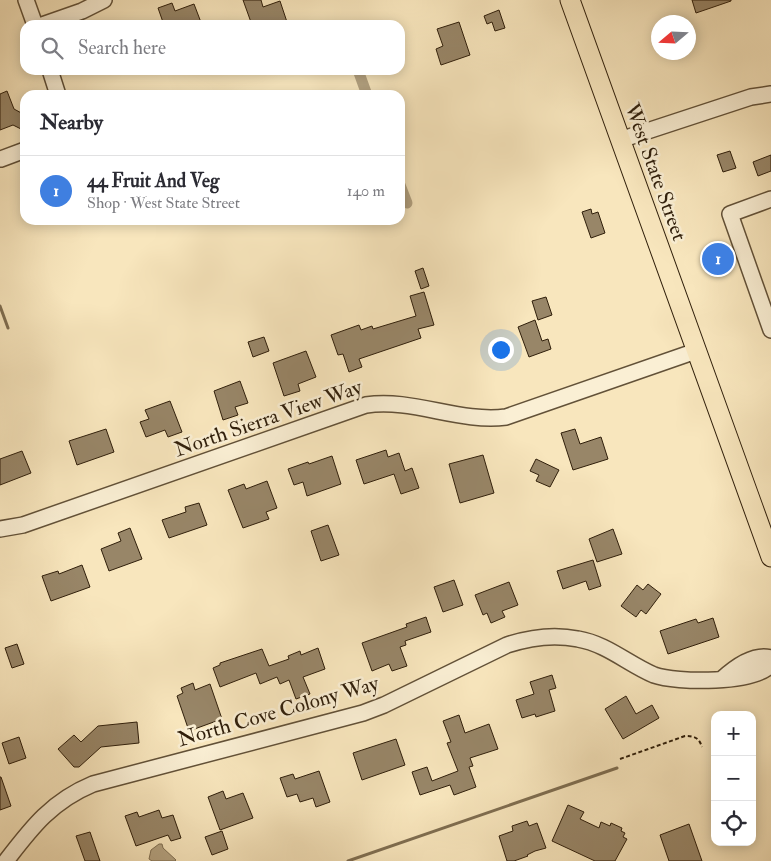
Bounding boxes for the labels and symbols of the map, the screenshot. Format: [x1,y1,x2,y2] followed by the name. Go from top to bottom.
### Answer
[651,15,696,60] north arrow
[618,99,693,245] street label: West State Street
[702,240,734,278] pin: 1
[488,337,514,363] your location
[171,373,366,463] street label: North Sierra View Way
[174,670,383,753] street label: North Cove Colony Way

